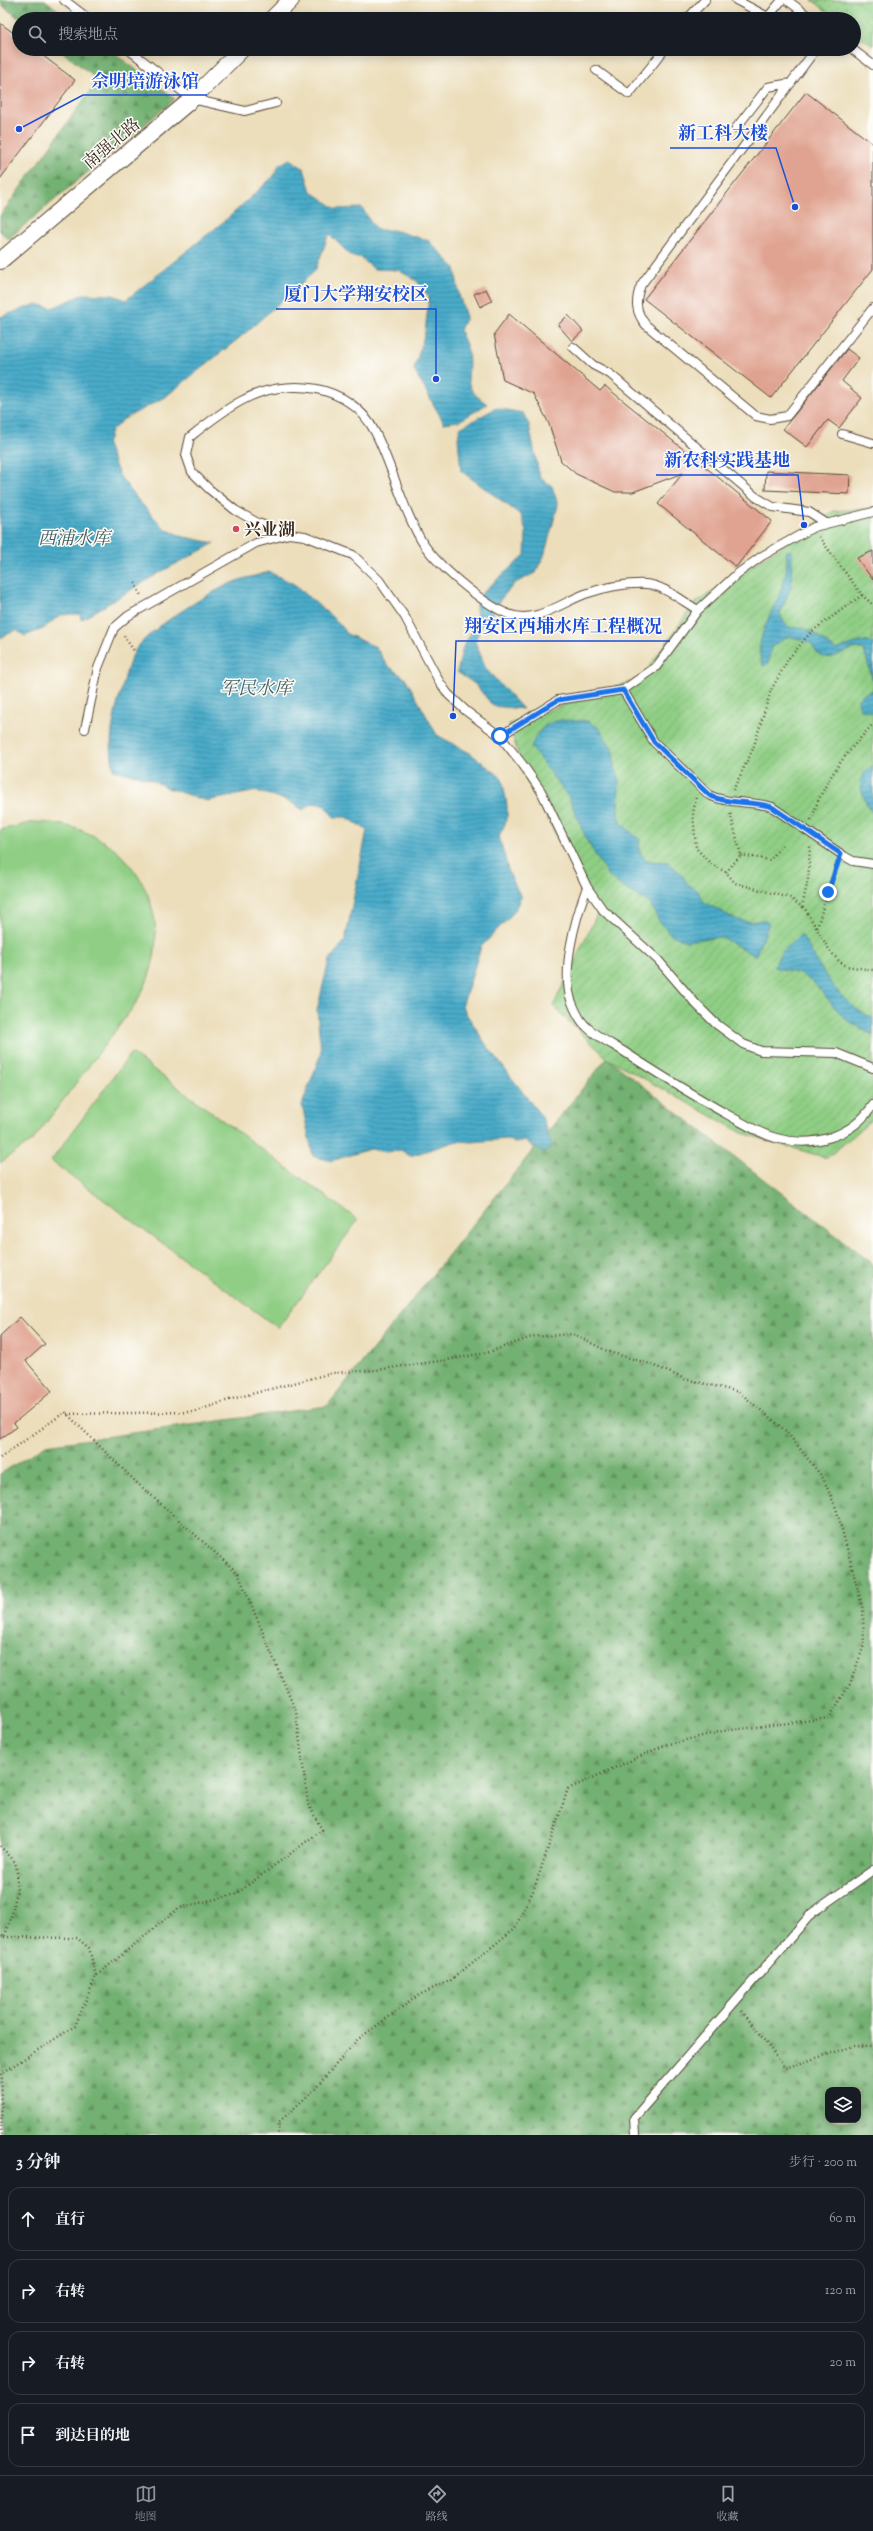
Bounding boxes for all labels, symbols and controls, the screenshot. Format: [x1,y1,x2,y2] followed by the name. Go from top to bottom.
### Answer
[12,12,861,56] search box
[26,23,48,45] icon: search
[58,25,118,46] text: 搜索地点
[83,65,207,95] callout: 佘明培游泳馆
[91,70,199,96] text: 佘明培游泳馆
[79,113,146,176] street label: 南强北路
[670,118,776,148] callout: 新工科大楼
[678,122,768,148] text: 新工科大楼
[276,279,436,309] callout: 厦门大学翔安校区
[284,283,428,309] text: 厦门大学翔安校区
[656,445,798,475] callout: 新农科实践基地
[664,449,790,475] text: 新农科实践基地
[244,519,295,543] place label: 兴业湖
[231,524,241,534] marker: 兴业湖
[38,527,113,553] water label: 西浦水库
[456,611,670,641] callout: 翔安区西埔水库工程概况
[464,615,662,641] text: 翔安区西埔水库工程概况
[220,677,295,703] water label: 军民水库
[491,727,509,745] route start
[819,883,837,901] route end
[825,2087,861,2123] map controls
[825,2087,861,2123] button: layers
[16,2151,61,2175] text: 3 分钟
[789,2154,857,2172] text: 步行 · 200 m
[17,2208,39,2230] icon: ahead
[55,2210,85,2231] text: 直行
[829,2210,856,2228] text: 60 m
[17,2280,39,2302] icon: right
[55,2282,85,2303] text: 右转
[825,2282,856,2300] text: 120 m
[17,2352,39,2374] icon: right
[55,2354,85,2375] text: 右转
[830,2354,856,2372] text: 20 m
[17,2424,39,2446] icon: arrive
[55,2426,130,2447] text: 到达目的地
[135,2483,157,2525] tab: 地图
[426,2483,448,2525] tab: 路线
[717,2483,739,2525] tab: 收藏

